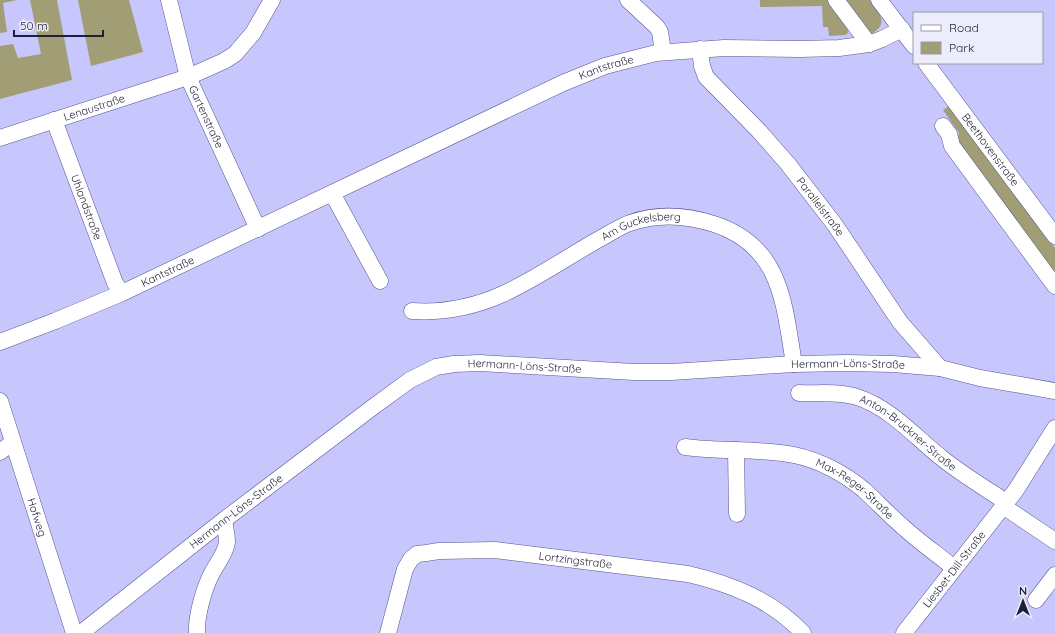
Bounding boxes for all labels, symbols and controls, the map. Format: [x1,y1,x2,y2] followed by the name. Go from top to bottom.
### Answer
[14,12,103,38] scale bar
[913,12,1043,64] legend
[20,18,48,33] text: 50 m
[949,20,979,35] text: Road
[949,40,974,55] text: Park
[577,52,635,83] street label: Kantstraße
[186,83,227,150] street label: Gartenstraße
[62,91,127,124] street label: Lenaustraße
[959,110,1022,189] street label: Beethovenstraße
[68,172,105,242] street label: Uhlandstraße
[794,174,847,239] street label: Parallelstraße
[598,209,681,244] street label: Am Guckelsberg
[139,253,196,290] street label: Kantstraße
[467,356,582,376] street label: Hermann-Löns-Straße
[791,356,906,372] street label: Hermann-Löns-Straße
[858,392,959,474] street label: Anton-Bruckner-Straße
[814,455,897,522] street label: Max-Reger-Straße
[186,471,285,552] street label: Hermann-Löns-Straße
[24,496,50,538] street label: Hofweg
[920,528,988,610] street label: Liesbet-Dill-Straße
[538,549,613,572] street label: Lortzingstraße
[1003,581,1043,621] north arrow
[1019,584,1027,598] text: N

